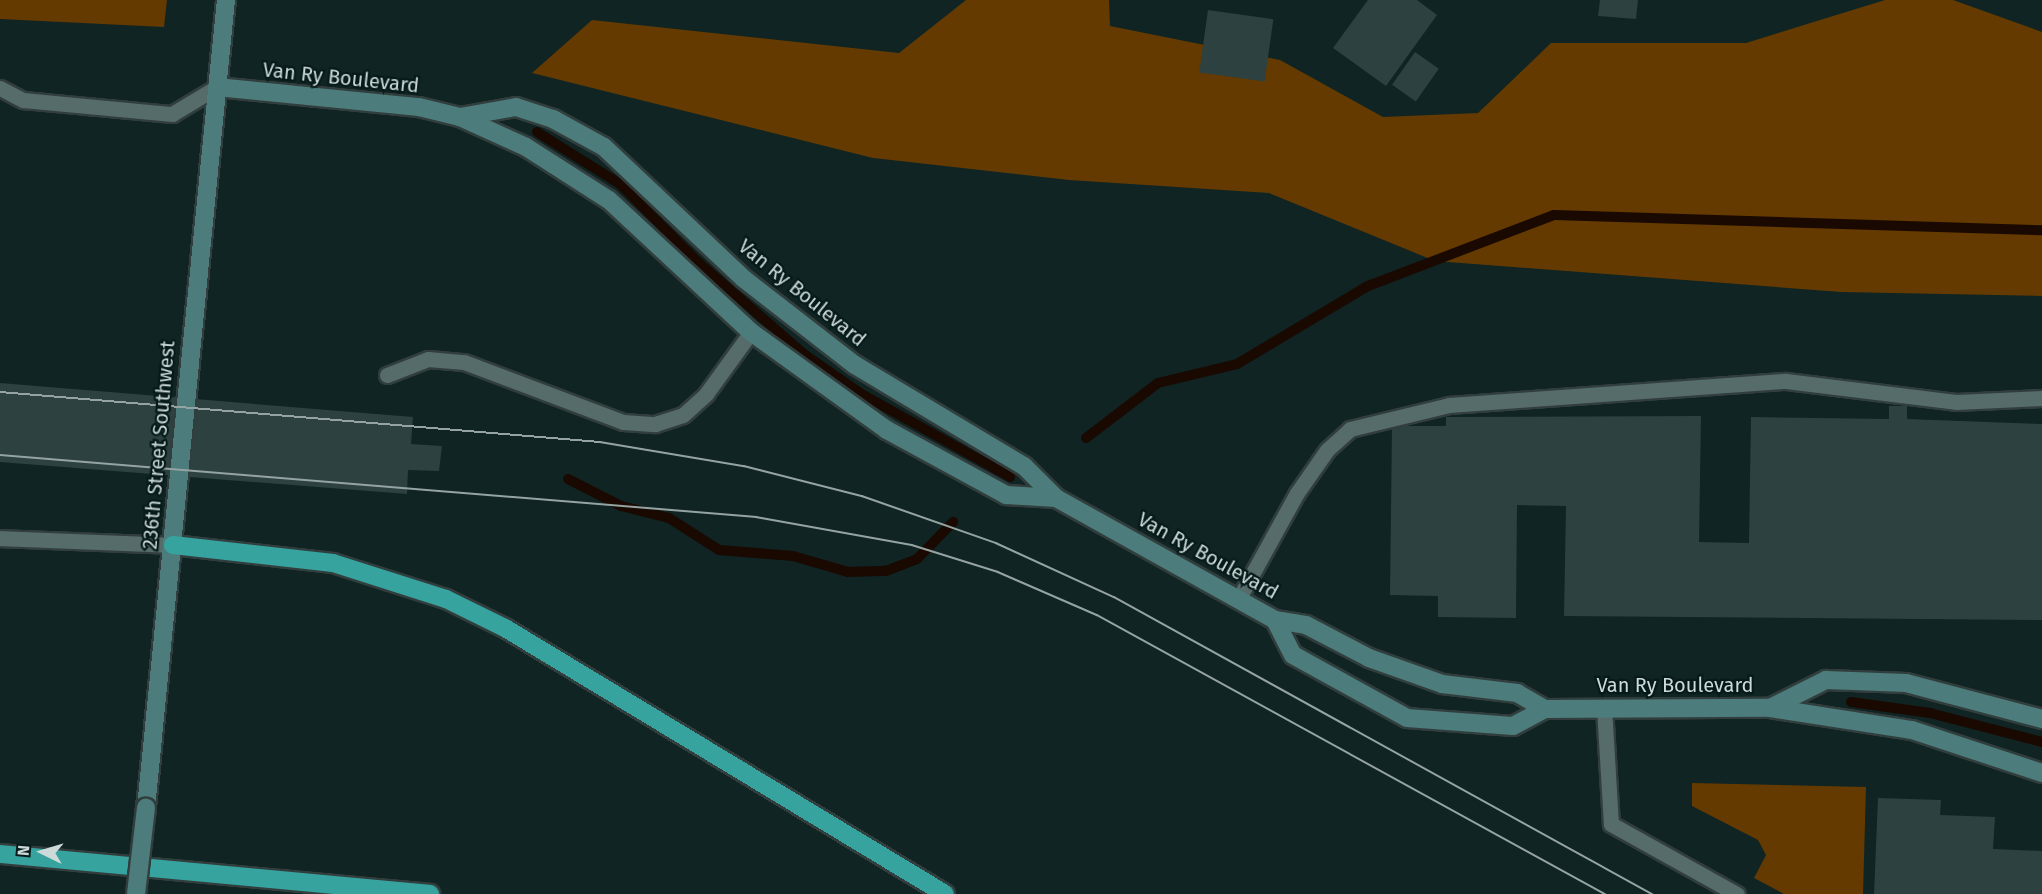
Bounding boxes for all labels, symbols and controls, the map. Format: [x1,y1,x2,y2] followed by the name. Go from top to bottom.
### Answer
[262,58,420,98] street label: Van Ry Boulevard
[733,234,871,352] street label: Van Ry Boulevard
[138,340,180,550] street label: 236th Street Southwest
[1134,507,1282,605] street label: Van Ry Boulevard
[1597,673,1753,697] street label: Van Ry Boulevard
[12,822,72,882] north arrow
[14,844,33,857] text: N

